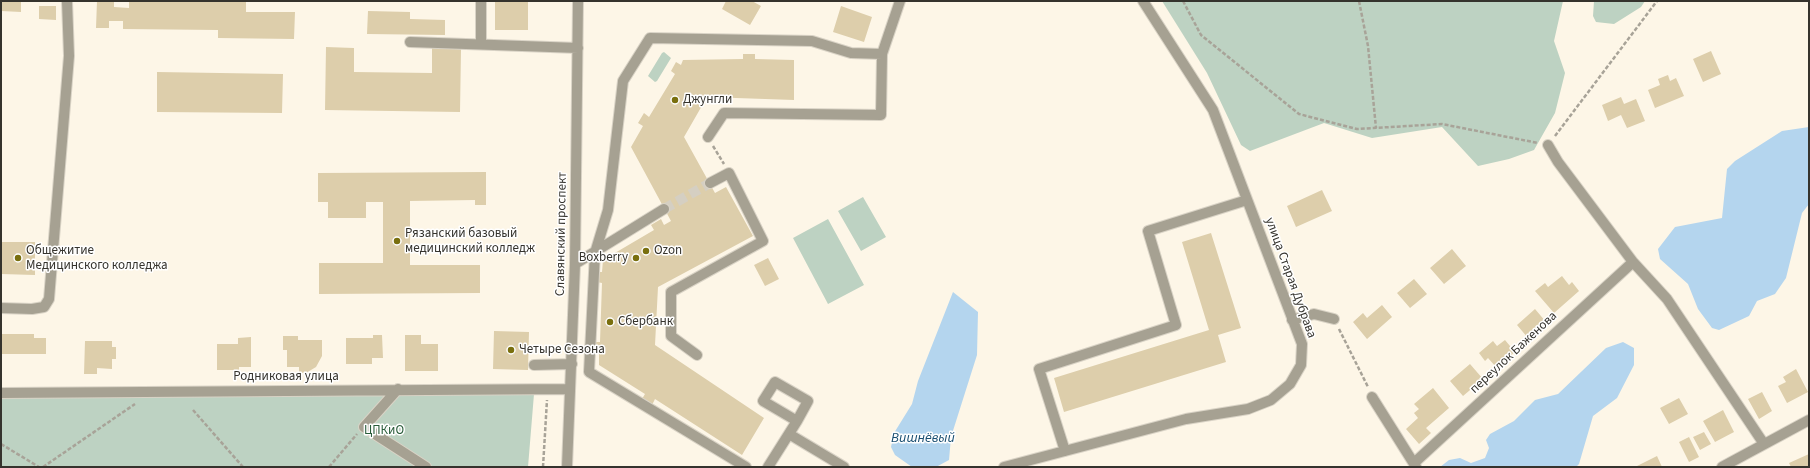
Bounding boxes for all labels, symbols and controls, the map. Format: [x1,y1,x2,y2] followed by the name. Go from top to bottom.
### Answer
[683,92,732,108] place label: Джунгли
[670,95,680,105] marker: Джунгли
[553,172,571,296] street label: Славянский проспект
[1261,216,1319,340] street label: улица Старая Дубрава
[405,226,535,257] place label: Рязанский базовый медицинский колледж
[392,236,402,246] marker: Рязанский базовый медицинский колледж
[26,243,168,274] place label: Общежитие Медицинского колледжа
[654,243,682,259] place label: Ozon
[641,246,651,256] marker: Ozon
[579,250,628,266] place label: Boxberry
[13,253,23,263] marker: Общежитие Медицинского колледжа
[631,253,641,263] marker: Boxberry
[1467,309,1561,397] street label: переулок Баженова
[618,314,673,330] place label: Сбербанк
[605,317,615,327] marker: Сбербанк
[519,342,605,358] place label: Четыре Сезона
[506,345,516,355] marker: Четыре Сезона
[233,369,339,385] street label: Родниковая улица
[364,423,404,439] park label: ЦПКиО
[891,431,955,447] water label: Вишнёвый

